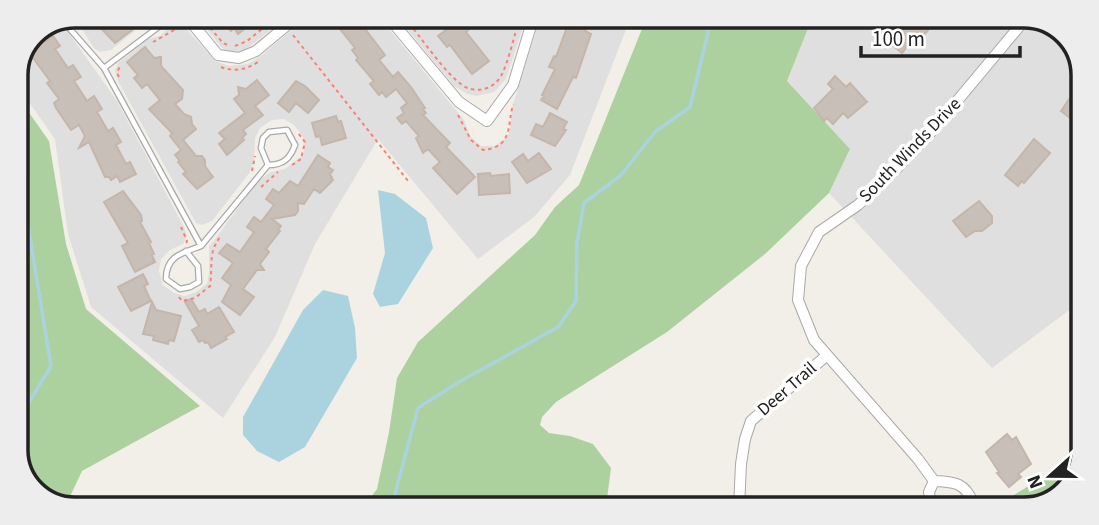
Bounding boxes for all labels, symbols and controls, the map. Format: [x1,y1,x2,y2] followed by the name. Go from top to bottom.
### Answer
[861,14,1020,58] scale bar
[872,24,925,54] text: 100 m
[853,92,967,208] street label: South Winds Drive
[752,356,822,422] street label: Deer Trail
[1015,441,1085,511] north arrow
[1021,471,1050,492] text: N

